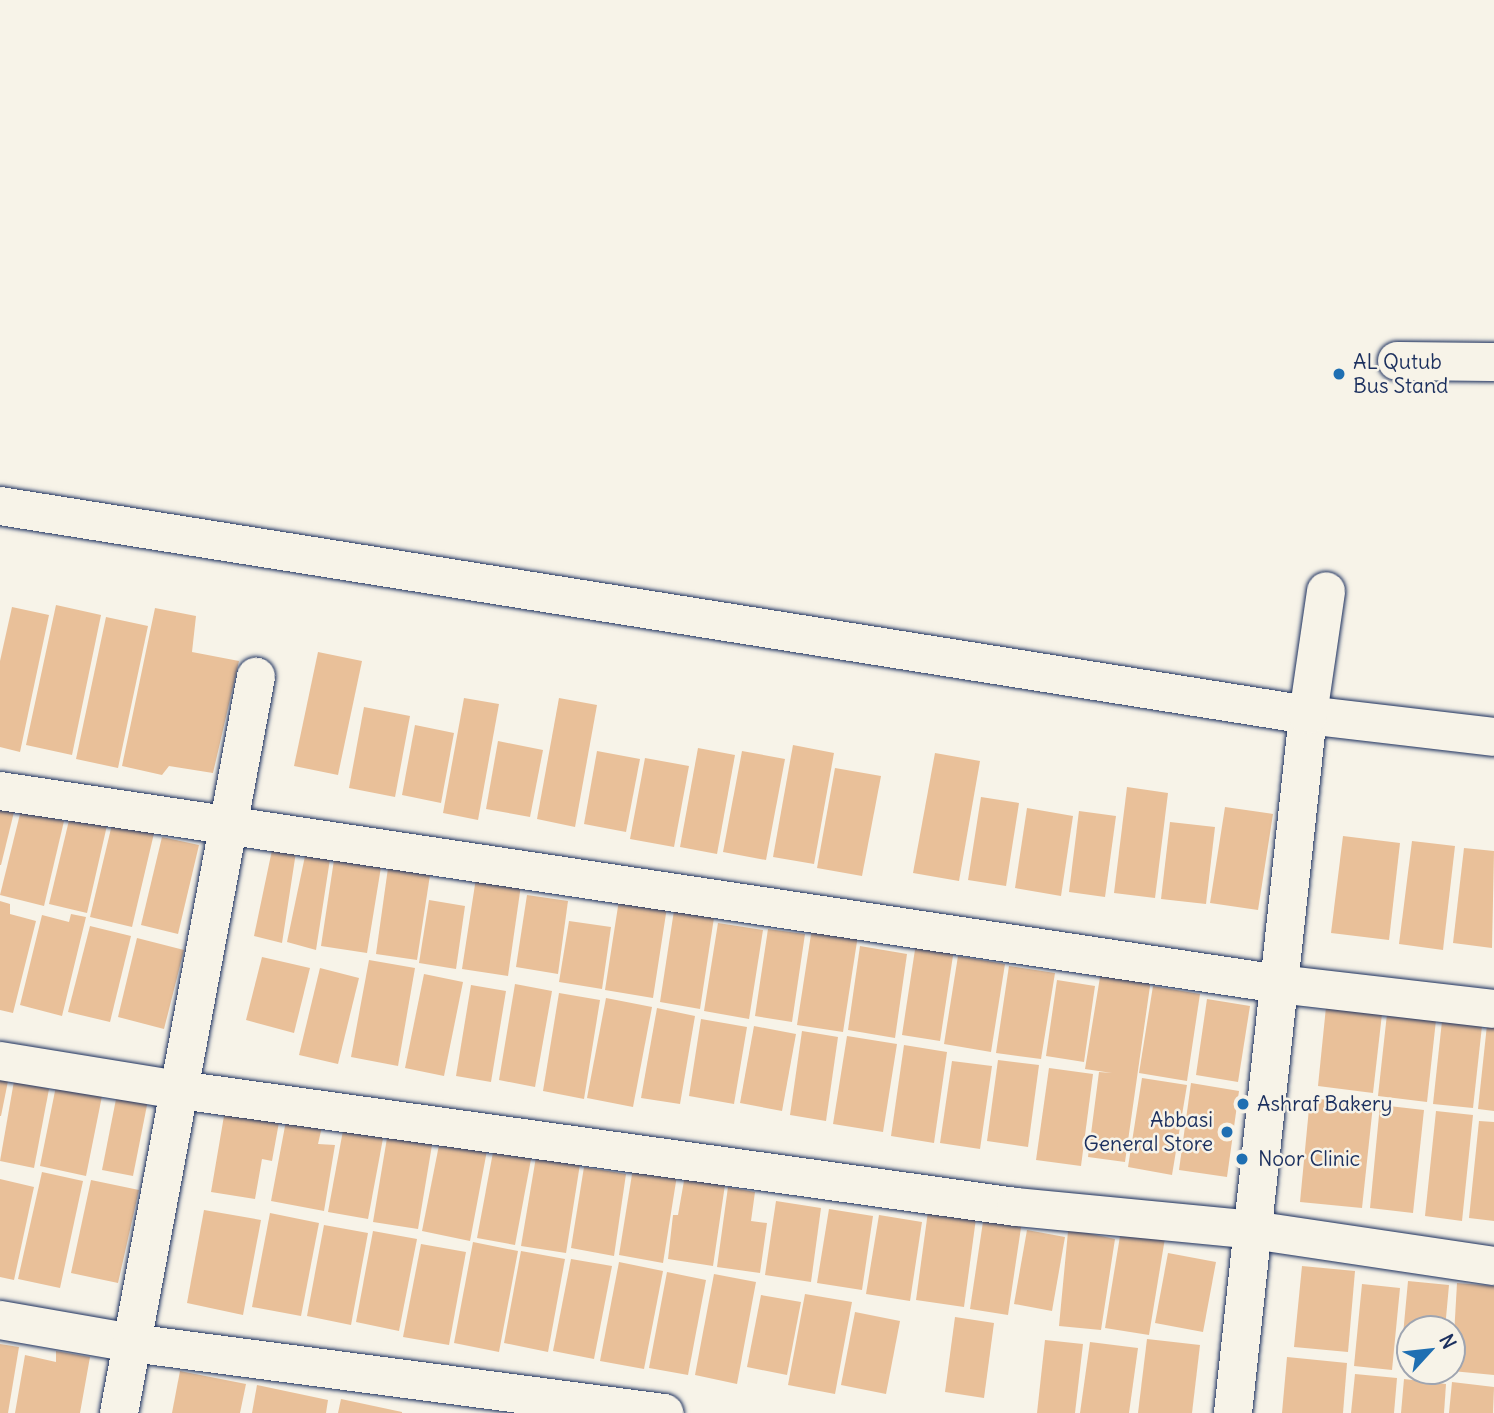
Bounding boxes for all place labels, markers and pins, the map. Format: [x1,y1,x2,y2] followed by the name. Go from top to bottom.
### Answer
[1353,349,1448,399] place label: AL Qutub Bus Stand
[1331,366,1347,382] marker: AL Qutub Bus Stand
[1257,1091,1392,1117] place label: Ashraf Bakery
[1235,1096,1251,1112] marker: Ashraf Bakery
[1084,1107,1213,1157] place label: Abbasi General Store
[1219,1124,1235,1140] marker: Abbasi General Store
[1258,1146,1360,1172] place label: Noor Clinic
[1232,1149,1252,1169] marker: Noor Clinic

